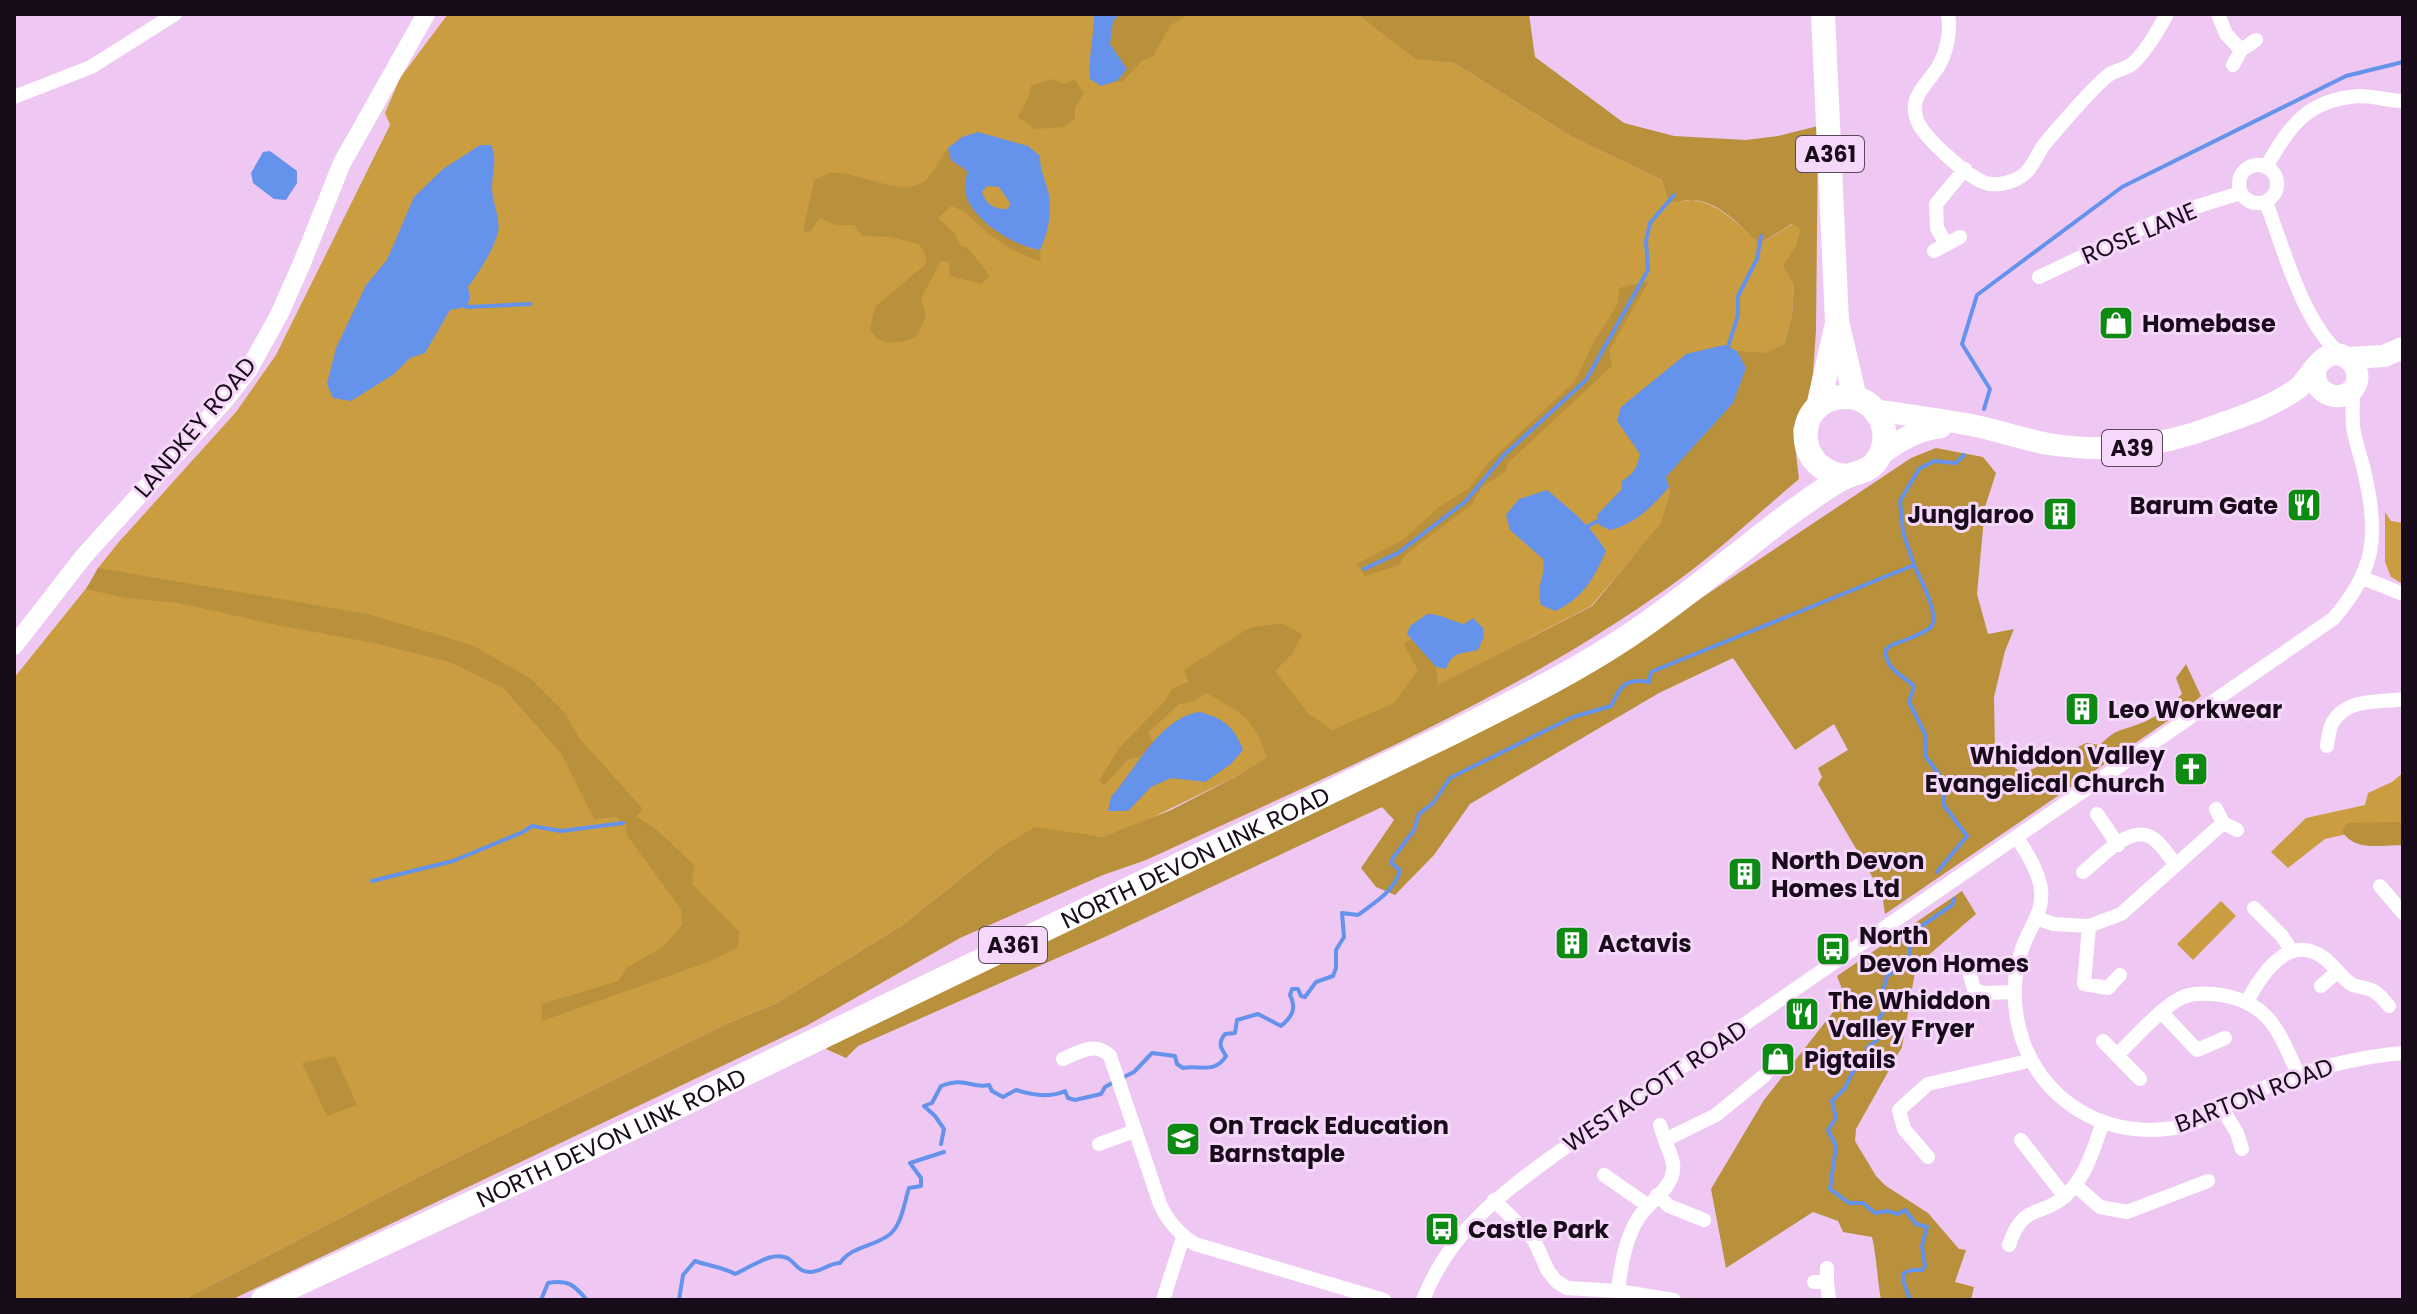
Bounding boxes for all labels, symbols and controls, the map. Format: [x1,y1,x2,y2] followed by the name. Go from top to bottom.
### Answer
[1796,136,1864,172] road number: A361
[2076,194,2202,272] street label: ROSE LANE
[2097,304,2135,342] shop icon: Homebase
[2142,307,2276,340] place label: Homebase
[126,350,264,504] street label: LANDKEY ROAD
[2102,430,2162,466] road number: A39
[2285,486,2323,524] restaurant icon: Barum Gate
[2130,489,2278,522] place label: Barum Gate
[2041,495,2079,533] building icon: Junglaroo
[1907,498,2034,531] place label: Junglaroo
[2063,690,2101,728] building icon: Leo Workwear
[2108,693,2282,726] place label: Leo Workwear
[1925,739,2166,800] place label: Whiddon Valley Evangelical Church
[2172,750,2210,788] church icon: Whiddon Valley Evangelical Church
[1055,778,1335,936] street label: NORTH DEVON LINK ROAD
[1771,844,1924,905] place label: North Devon Homes Ltd
[1726,855,1764,893] building icon: North Devon Homes Ltd
[1859,919,2029,980] place label: North Devon Homes
[1553,924,1591,962] building icon: Actavis
[979,927,1047,963] road number: A361
[1598,927,1692,960] place label: Actavis
[1814,930,1852,968] bus stop icon: North Devon Homes
[1828,984,1991,1045] place label: The Whiddon Valley Fryer
[1783,995,1821,1033] restaurant icon: The Whiddon Valley Fryer
[1557,1012,1753,1160] street label: WESTACOTT ROAD
[1759,1040,1797,1078] shop icon: Pigtails
[1804,1043,1896,1076] place label: Pigtails
[2170,1050,2338,1140] street label: BARTON ROAD
[471,1060,751,1215] street label: NORTH DEVON LINK ROAD
[1209,1109,1449,1170] place label: On Track Education Barnstaple
[1164,1120,1202,1158] school or university icon: On Track Education Barnstaple
[1423,1210,1461,1248] bus stop icon: Castle Park
[1468,1213,1609,1246] place label: Castle Park

